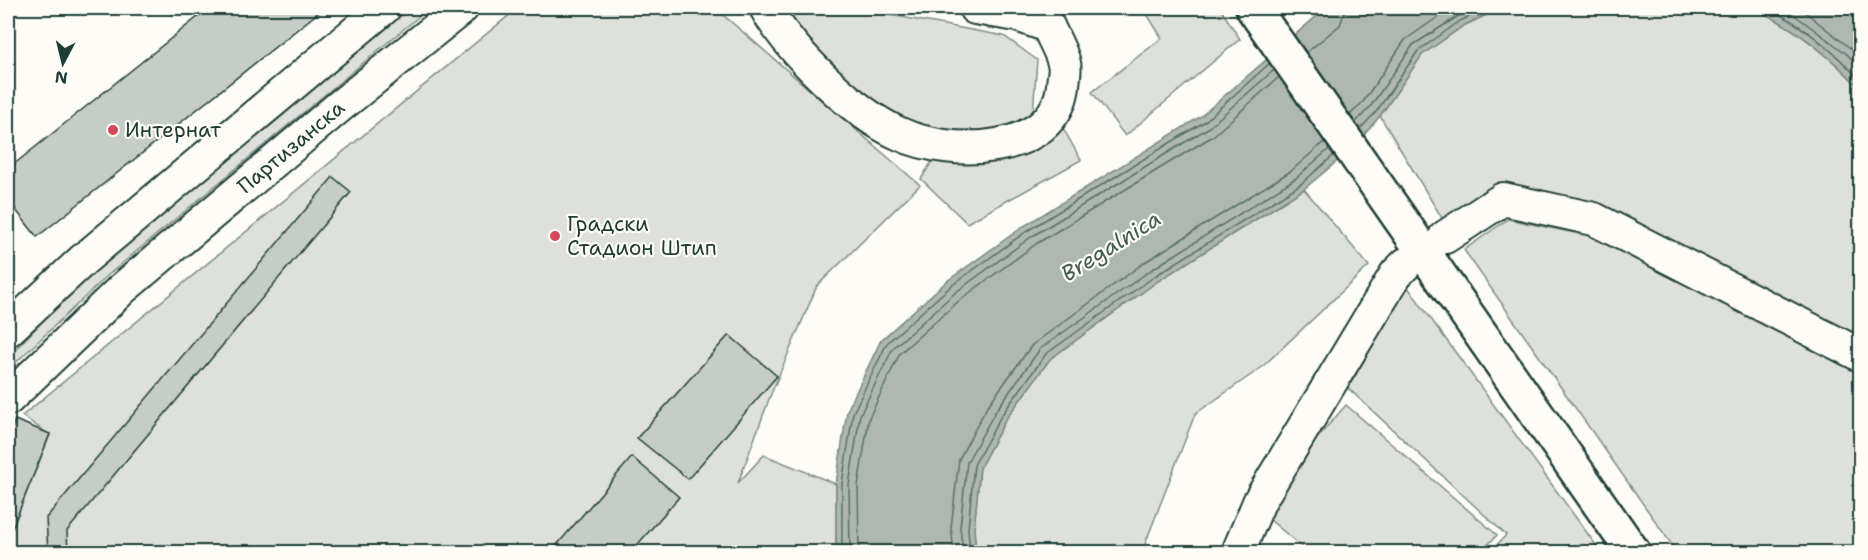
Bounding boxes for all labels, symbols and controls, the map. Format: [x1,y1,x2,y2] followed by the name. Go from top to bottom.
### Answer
[33,33,93,93] north arrow
[54,66,69,89] text: N
[231,94,351,200] street label: Партизанска
[125,116,221,144] place label: Интернат
[106,123,120,137] marker: Интернат
[1056,204,1166,288] water label: Bregalnica
[567,210,717,262] place label: Градски Стадион Штип
[548,229,562,243] marker: Градски Стадион Штип

